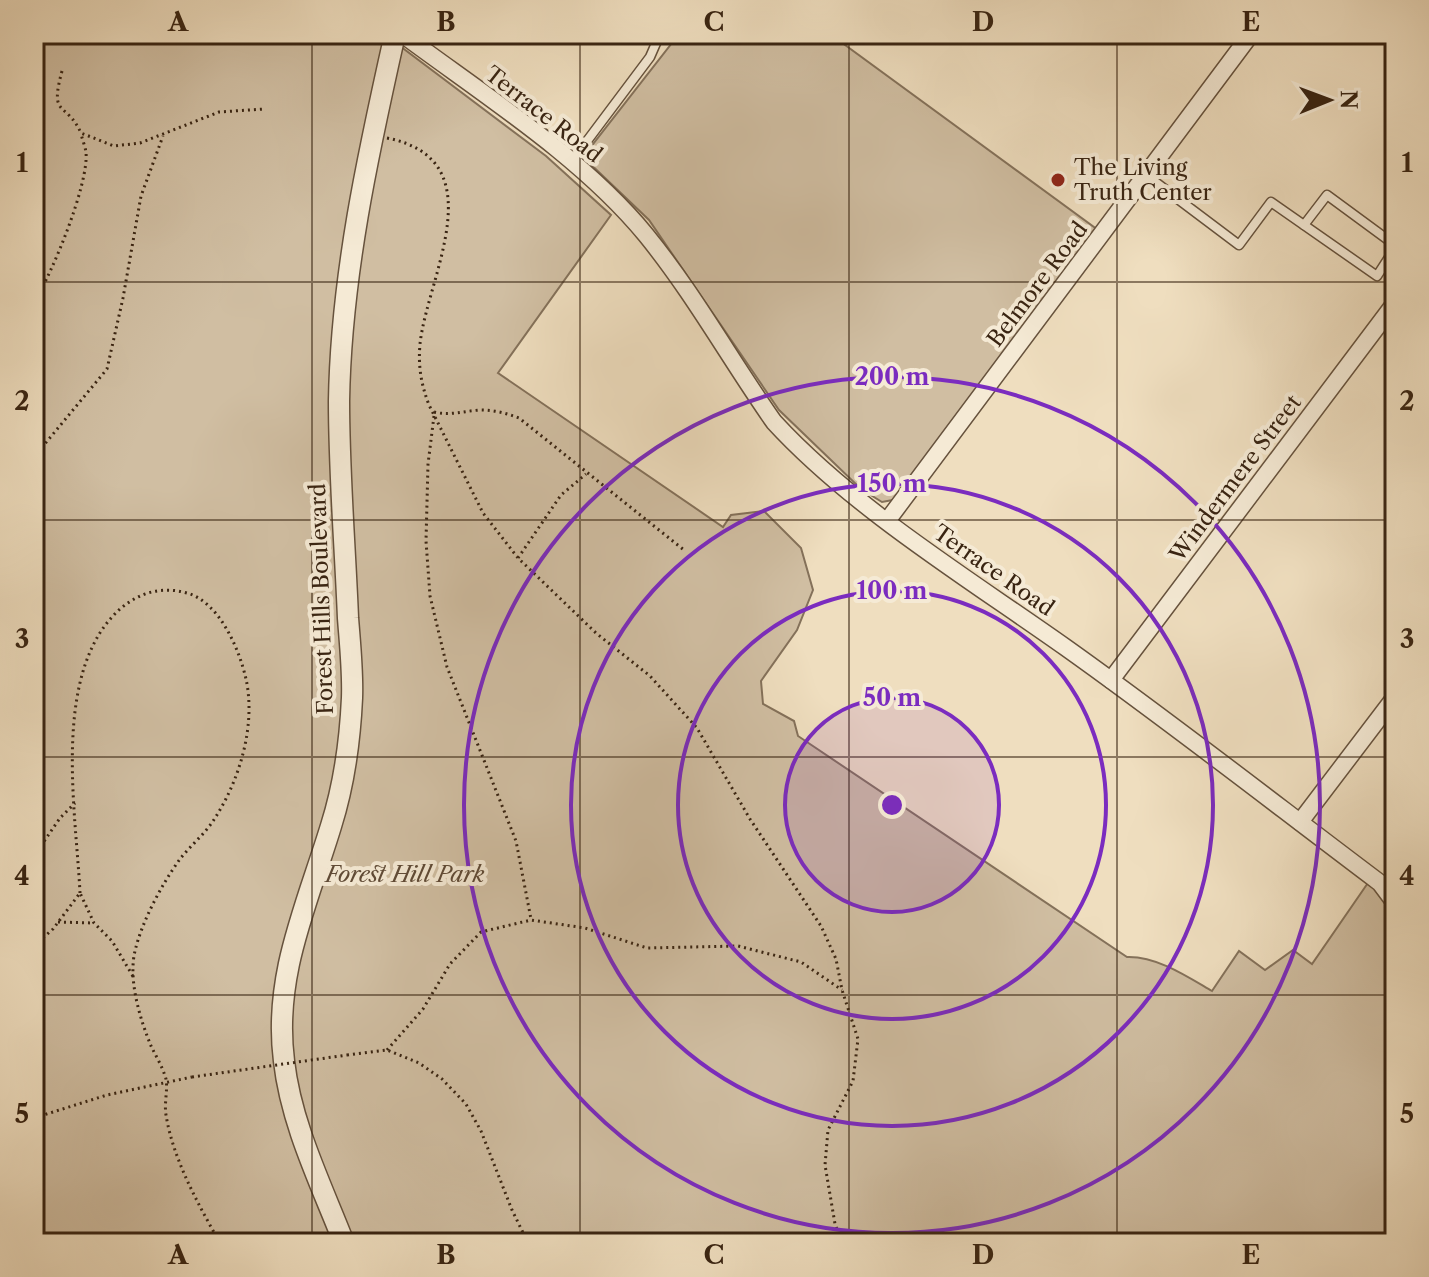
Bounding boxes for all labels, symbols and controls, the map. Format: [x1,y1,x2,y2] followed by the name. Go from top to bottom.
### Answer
[167,6,189,38] text: A
[436,6,456,38] text: B
[704,6,724,38] text: C
[972,6,994,38] text: D
[1242,6,1260,38] text: E
[480,60,608,168] street label: Terrace Road
[1289,60,1369,140] north arrow
[1335,90,1362,109] text: N
[16,147,28,179] text: 1
[1401,147,1413,179] text: 1
[1074,154,1212,206] place label: The Living Truth Center
[1049,171,1067,189] marker: The Living Truth Center
[982,216,1093,352] street label: Belmore Road
[855,362,929,391] text: 200 m
[14,385,30,417] text: 2
[1399,385,1415,417] text: 2
[1163,389,1307,568] street label: Windermere Street
[857,469,927,498] text: 150 m
[304,483,339,715] street label: Forest Hills Boulevard
[928,519,1059,622] street label: Terrace Road
[856,576,928,605] text: 100 m
[15,623,29,655] text: 3
[1400,623,1414,655] text: 3
[863,683,921,712] text: 50 m
[878,791,906,819] centre of rings
[14,860,30,892] text: 4
[1399,860,1415,892] text: 4
[324,861,485,888] park label: Forest Hill Park
[15,1098,29,1130] text: 5
[1400,1098,1414,1130] text: 5
[167,1239,189,1271] text: A
[436,1239,456,1271] text: B
[704,1239,724,1271] text: C
[972,1239,994,1271] text: D
[1242,1239,1260,1271] text: E

